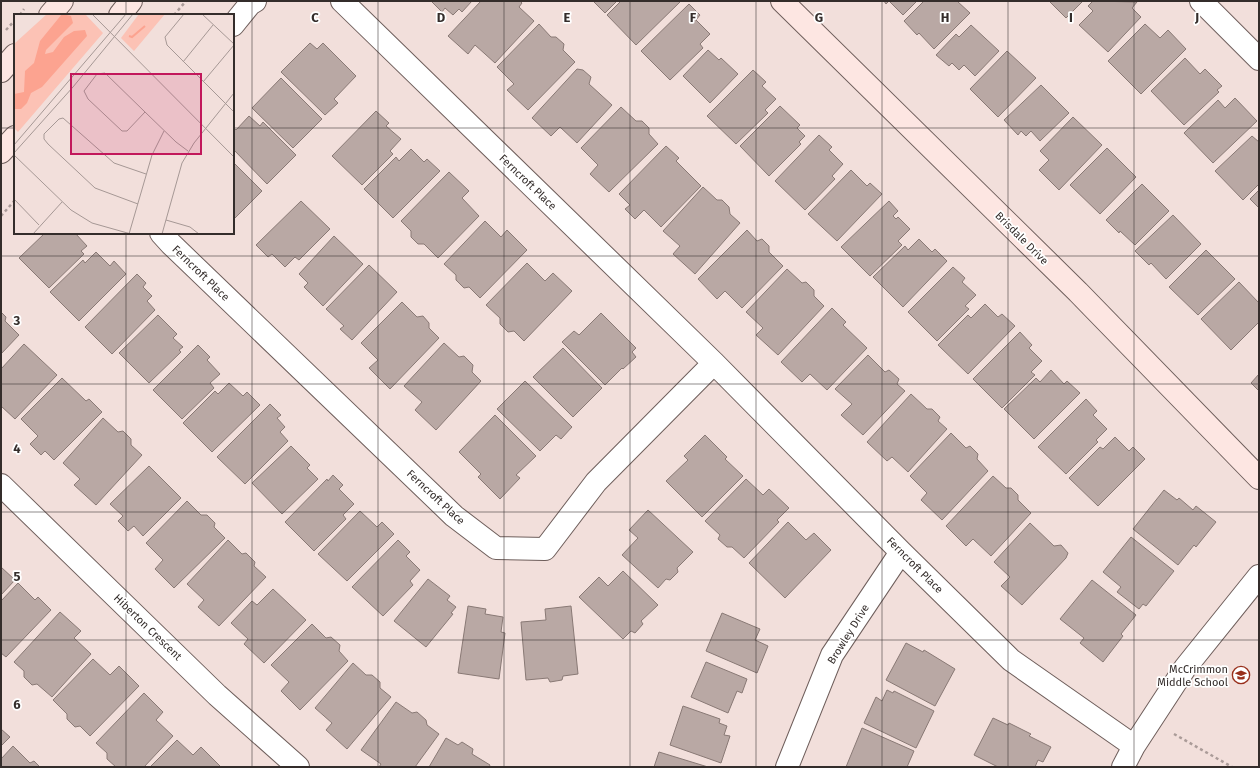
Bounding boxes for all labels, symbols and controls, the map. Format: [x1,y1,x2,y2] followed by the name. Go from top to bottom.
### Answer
[311,10,319,25] text: C
[437,10,446,25] text: D
[564,10,571,25] text: E
[690,10,697,25] text: F
[815,10,823,25] text: G
[941,10,949,25] text: H
[1069,10,1073,25] text: I
[1194,10,1199,25] text: J
[14,14,234,234] inset map
[496,152,559,213] street label: Ferncroft Place
[992,209,1051,268] street label: Brisdale Drive
[169,243,232,304] street label: Ferncroft Place
[13,313,21,328] text: 3
[13,441,21,456] text: 4
[404,467,467,527] street label: Ferncroft Place
[884,534,946,596] street label: Ferncroft Place
[14,569,21,584] text: 5
[111,592,184,663] street label: Hiberton Crescent
[825,602,872,667] street label: Browley Drive
[1157,663,1228,689] place label: McCrimmon Middle School
[1231,665,1251,685] school or university icon: McCrimmon Middle School
[13,697,21,712] text: 6

